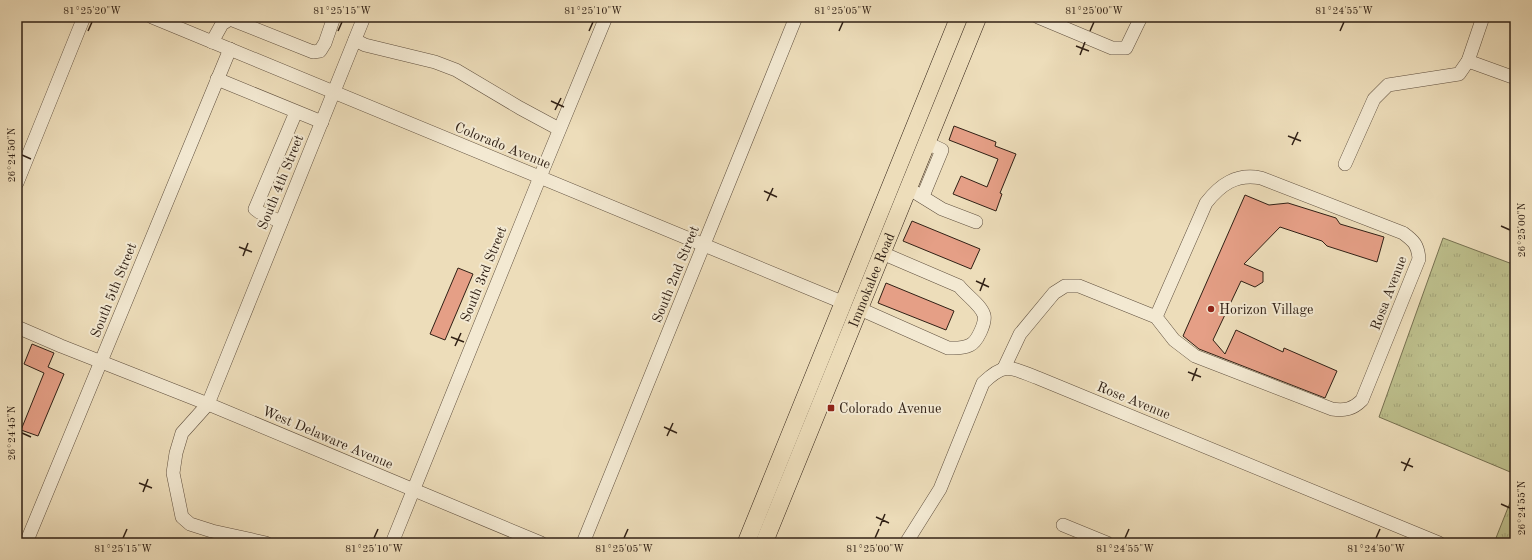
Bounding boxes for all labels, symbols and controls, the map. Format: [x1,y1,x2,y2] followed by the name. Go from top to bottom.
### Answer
[63,6,121,16] text: 81°25'20"W
[313,6,371,16] text: 81°25'15"W
[564,6,622,16] text: 81°25'10"W
[814,6,872,16] text: 81°25'05"W
[1065,6,1123,16] text: 81°25'00"W
[1315,6,1373,16] text: 81°24'55"W
[453,120,553,172] street label: Colorado Avenue
[7,127,17,182] text: 26°24'50"N
[255,133,306,232] street label: South 4th Street
[1517,202,1527,257] text: 26°25'00"N
[650,224,702,325] street label: South 2nd Street
[458,225,510,324] street label: South 3rd Street
[846,231,897,330] street label: Immokalee Road
[88,241,139,340] street label: South 5th Street
[1368,254,1410,332] street label: Rosa Avenue
[1219,303,1314,317] place label: Horizon Village
[1206,304,1216,314] marker: Horizon Village
[1095,380,1172,422] street label: Rose Avenue
[839,402,941,416] place label: Colorado Avenue
[826,403,836,413] marker: Colorado Avenue
[260,404,395,472] street label: West Delaware Avenue
[7,405,17,460] text: 26°24'45"N
[1517,480,1527,535] text: 26°24'55"N
[94,544,152,554] text: 81°25'15"W
[345,544,403,554] text: 81°25'10"W
[595,544,653,554] text: 81°25'05"W
[846,544,904,554] text: 81°25'00"W
[1096,544,1154,554] text: 81°24'55"W
[1347,544,1405,554] text: 81°24'50"W

